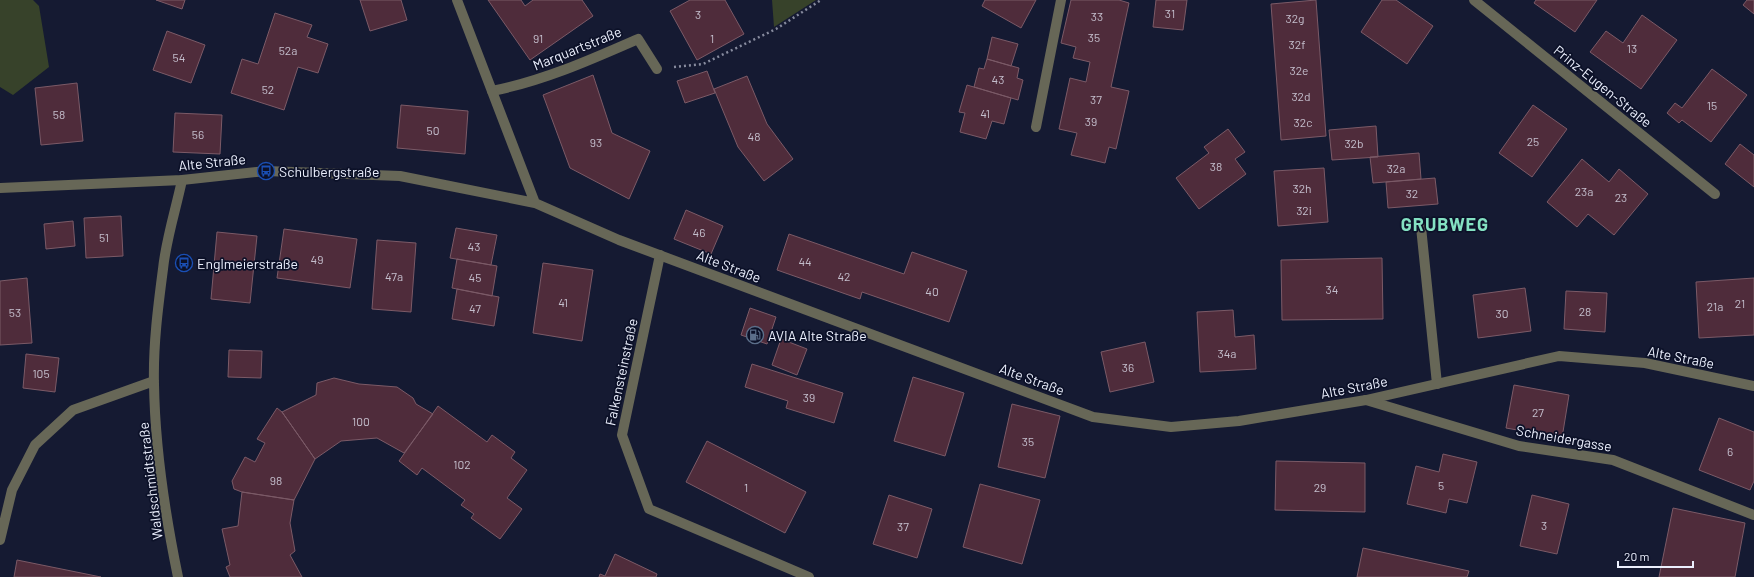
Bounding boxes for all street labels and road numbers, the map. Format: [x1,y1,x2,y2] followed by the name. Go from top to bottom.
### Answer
[530,22,624,74] street label: Marquartstraße
[1551,41,1655,131] street label: Prinz-Eugen-Straße
[177,150,247,174] street label: Alte Straße
[694,246,764,286] street label: Alte Straße
[601,317,641,427] street label: Falkensteinstraße
[1646,342,1716,372] street label: Alte Straße
[997,359,1067,399] street label: Alte Straße
[1319,372,1389,402] street label: Alte Straße
[134,421,166,541] street label: Waldschmidtstraße
[1515,421,1613,455] street label: Schneidergasse

